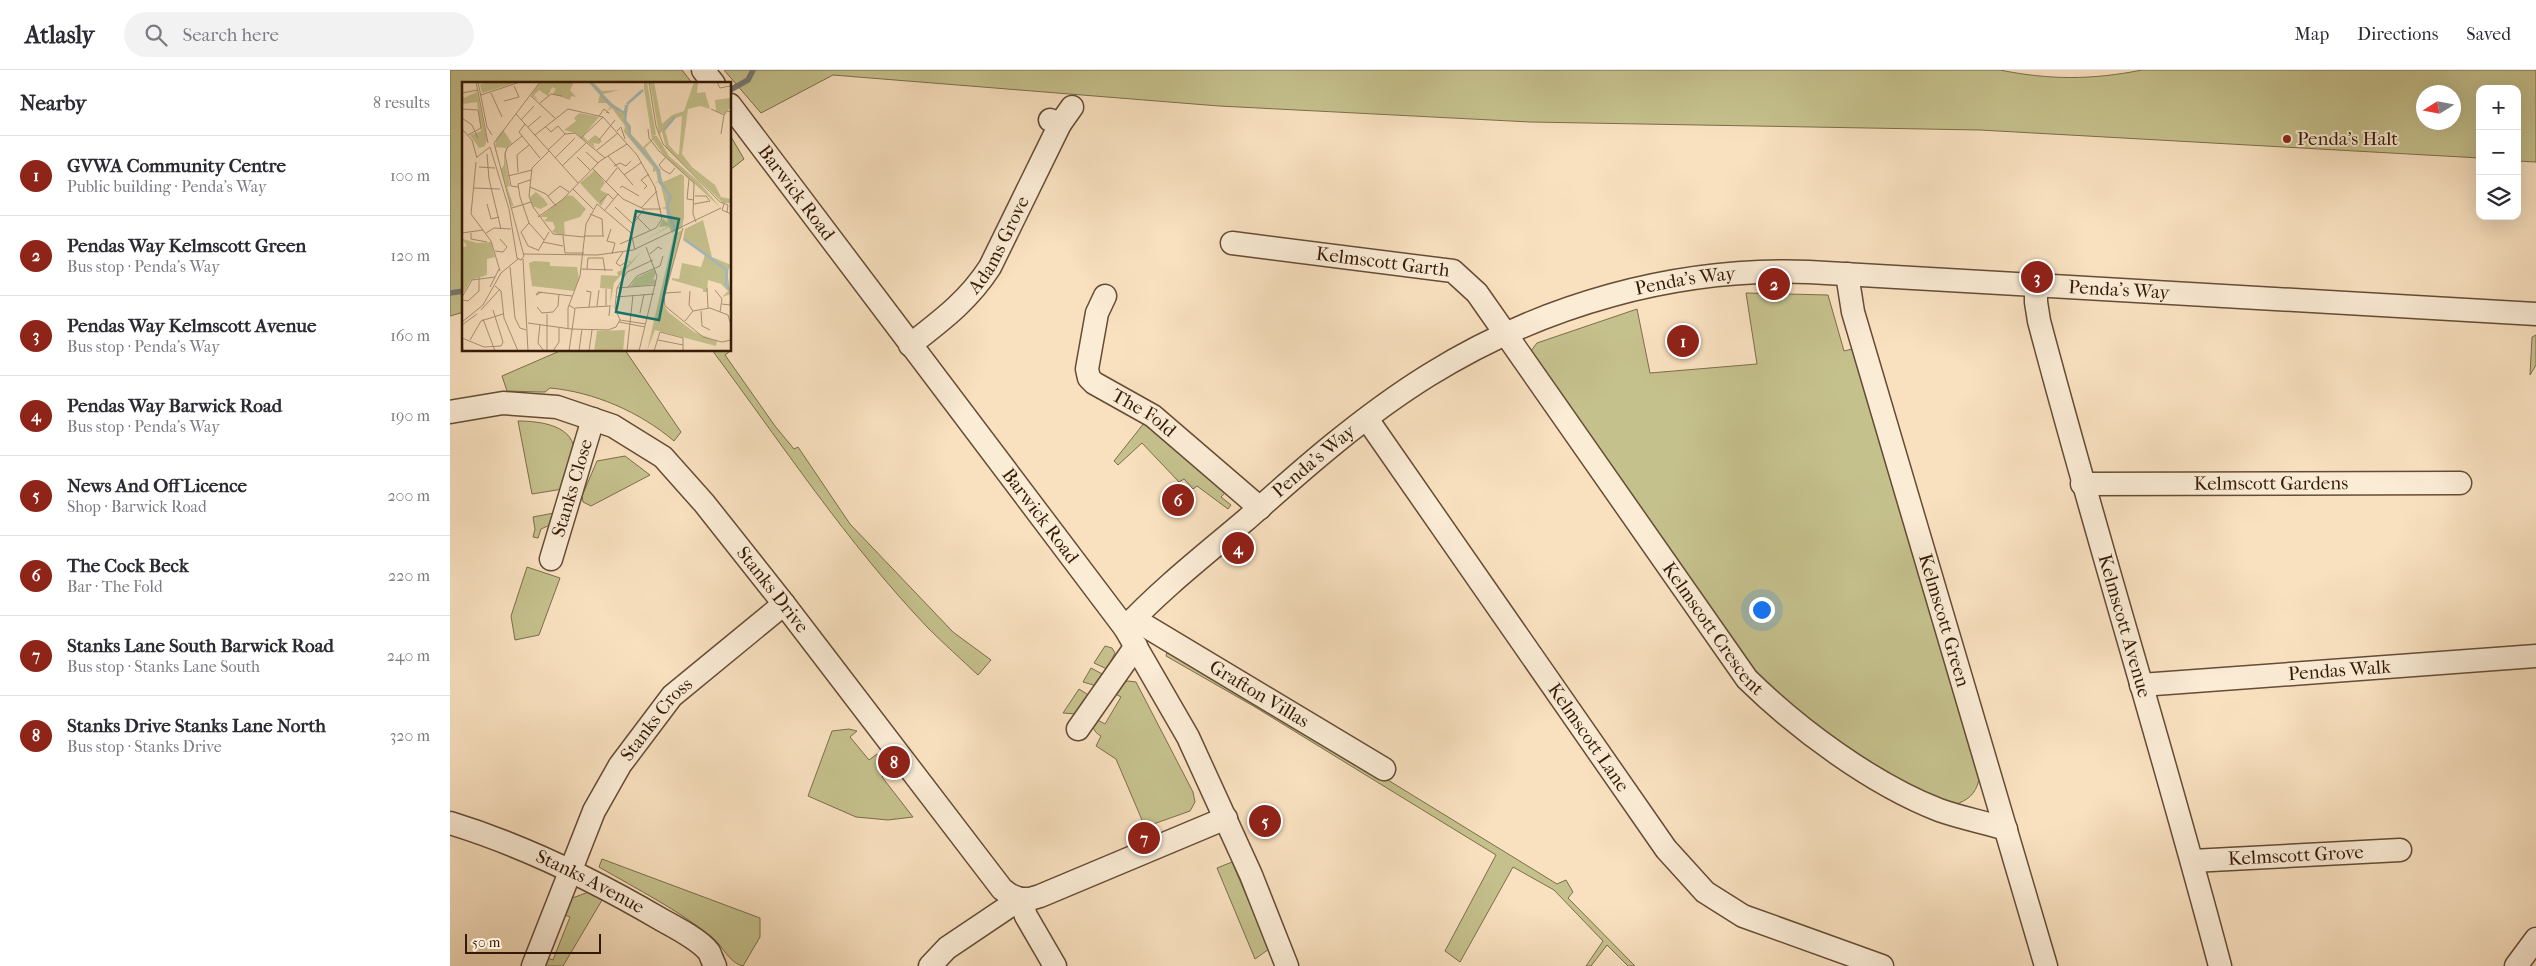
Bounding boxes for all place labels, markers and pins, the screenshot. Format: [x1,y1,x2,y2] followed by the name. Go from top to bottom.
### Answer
[2297,128,2398,150] place label: Penda's Halt
[2281,133,2293,145] marker: Penda's Halt
[2021,258,2053,296] pin: 3
[1758,265,1790,303] pin: 2
[1667,322,1699,360] pin: 1
[1162,481,1194,519] pin: 6
[1222,529,1254,567] pin: 4
[878,743,910,781] pin: 8
[1249,802,1281,840] pin: 5
[1128,819,1160,857] pin: 7

